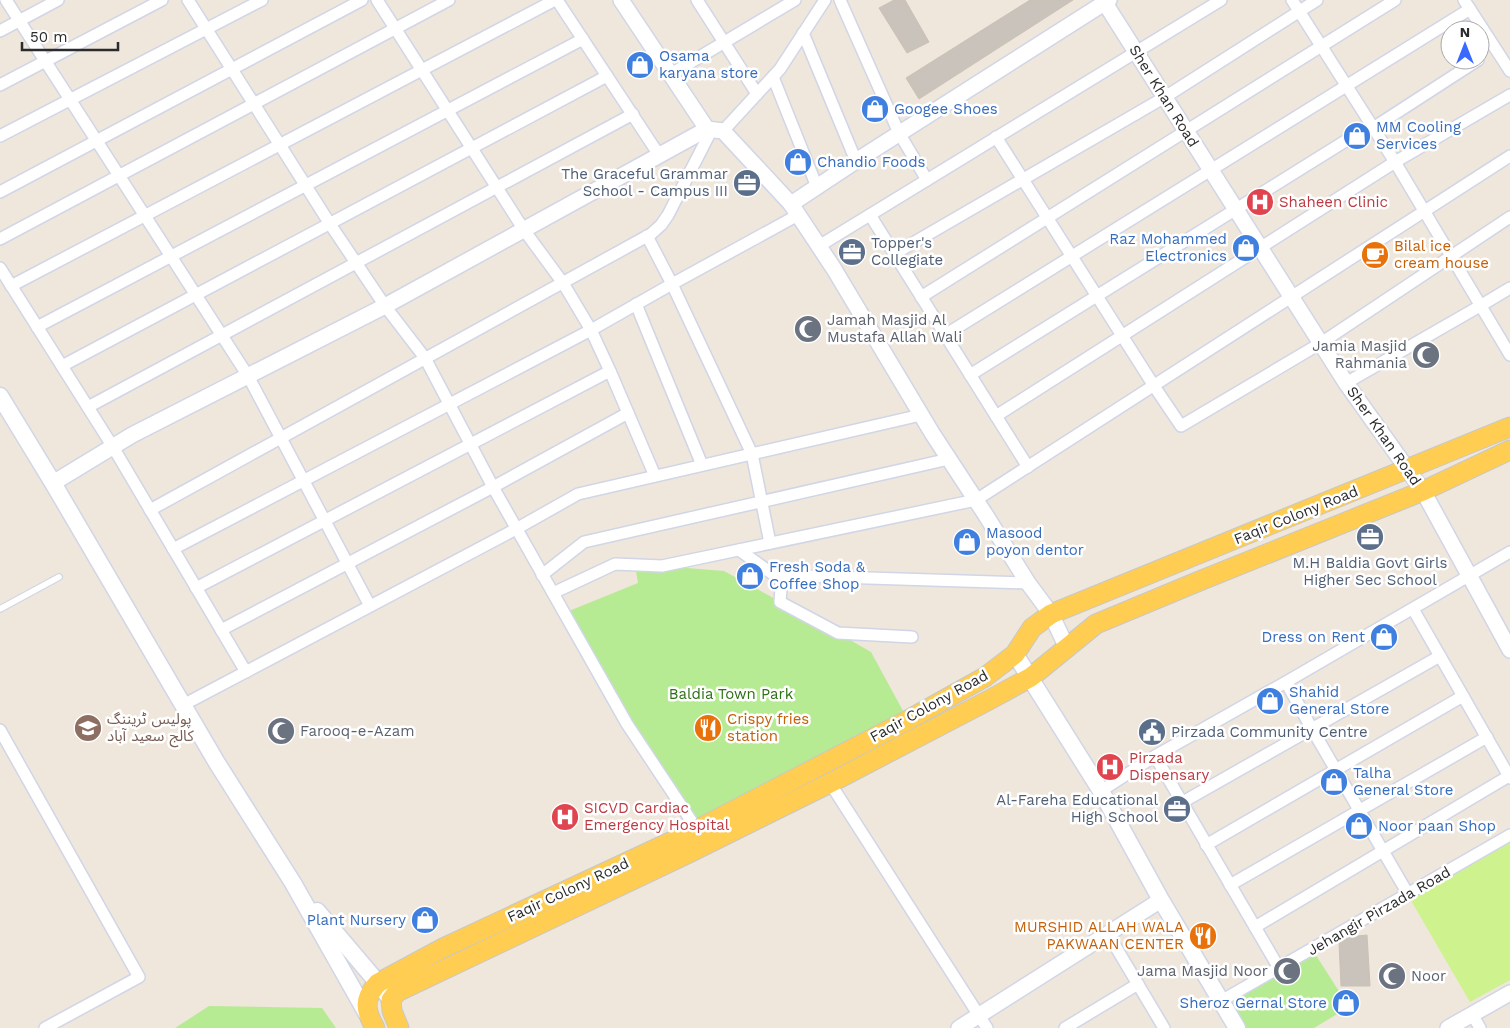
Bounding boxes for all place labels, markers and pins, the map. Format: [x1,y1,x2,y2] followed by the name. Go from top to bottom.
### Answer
[659,47,758,82] place label: Osama karyana store
[625,50,655,80] shop icon: Osama karyana store
[860,94,890,124] shop icon: Googee Shoes
[894,100,998,118] place label: Googee Shoes
[1376,118,1461,153] place label: MM Cooling Services
[1342,121,1372,151] shop icon: MM Cooling Services
[783,147,813,177] shop icon: Chandio Foods
[817,153,926,171] place label: Chandio Foods
[561,165,728,200] place label: The Graceful Grammar School - Campus III
[732,168,762,198] office icon: The Graceful Grammar School - Campus III
[1245,187,1275,217] hospital icon: Shaheen Clinic
[1279,193,1388,211] place label: Shaheen Clinic
[1109,230,1227,265] place label: Raz Mohammed Electronics
[1231,233,1261,263] shop icon: Raz Mohammed Electronics
[871,234,943,269] place label: Topper's Collegiate
[837,237,867,267] office icon: Topper's Collegiate
[1394,237,1489,272] place label: Bilal ice cream house
[1360,240,1390,270] cafe icon: Bilal ice cream house
[827,311,962,346] place label: Jamah Masjid Al Mustafa Allah Wali
[793,314,823,344] mosque icon: Jamah Masjid Al Mustafa Allah Wali
[1312,337,1407,372] place label: Jamia Masjid Rahmania
[1411,340,1441,370] mosque icon: Jamia Masjid Rahmania
[1355,522,1385,552] office icon: M.H Baldia Govt Girls Higher Sec School
[986,524,1084,559] place label: Masood poyon dentor
[952,527,982,557] shop icon: Masood poyon dentor
[1293,554,1448,589] place label: M.H Baldia Govt Girls Higher Sec School
[769,558,866,593] place label: Fresh Soda & Coffee Shop
[735,561,765,591] shop icon: Fresh Soda & Coffee Shop
[1369,622,1399,652] shop icon: Dress on Rent
[1262,628,1366,646] place label: Dress on Rent
[1289,683,1389,718] place label: Shahid General Store
[1255,686,1285,716] shop icon: Shahid General Store
[107,710,194,748] place label: پولیس ٹریننگ کالج سعید آباد
[727,710,809,745] place label: Crispy fries station
[73,713,103,743] school or university icon: پولیس ٹریننگ کالج سعید آباد
[693,713,723,743] restaurant icon: Crispy fries station
[266,716,296,746] mosque icon: Farooq-e-Azam
[1137,717,1167,747] public building icon: Pirzada Community Centre
[300,722,415,740] place label: Farooq-e-Azam
[1171,723,1368,741] place label: Pirzada Community Centre
[1129,749,1209,784] place label: Pirzada Dispensary
[1095,752,1125,782] hospital icon: Pirzada Dispensary
[1353,764,1453,799] place label: Talha General Store
[1319,767,1349,797] shop icon: Talha General Store
[996,791,1158,826] place label: Al-Fareha Educational High School
[1162,794,1192,824] office icon: Al-Fareha Educational High School
[584,799,730,834] place label: SICVD Cardiac Emergency Hospital
[550,802,580,832] hospital icon: SICVD Cardiac Emergency Hospital
[1344,811,1374,841] shop icon: Noor paan Shop
[1378,817,1496,835] place label: Noor paan Shop
[410,905,440,935] shop icon: Plant Nursery
[307,911,406,929] place label: Plant Nursery
[1014,918,1184,953] place label: MURSHID ALLAH WALA PAKWAAN CENTER
[1188,921,1218,951] restaurant icon: MURSHID ALLAH WALA PAKWAAN CENTER
[1272,956,1302,986] mosque icon: Jama Masjid Noor
[1377,961,1407,991] mosque icon: Noor
[1137,962,1268,980] place label: Jama Masjid Noor
[1411,967,1446,985] place label: Noor
[1331,988,1361,1018] shop icon: Sheroz Gernal Store
[1180,994,1327,1012] place label: Sheroz Gernal Store

